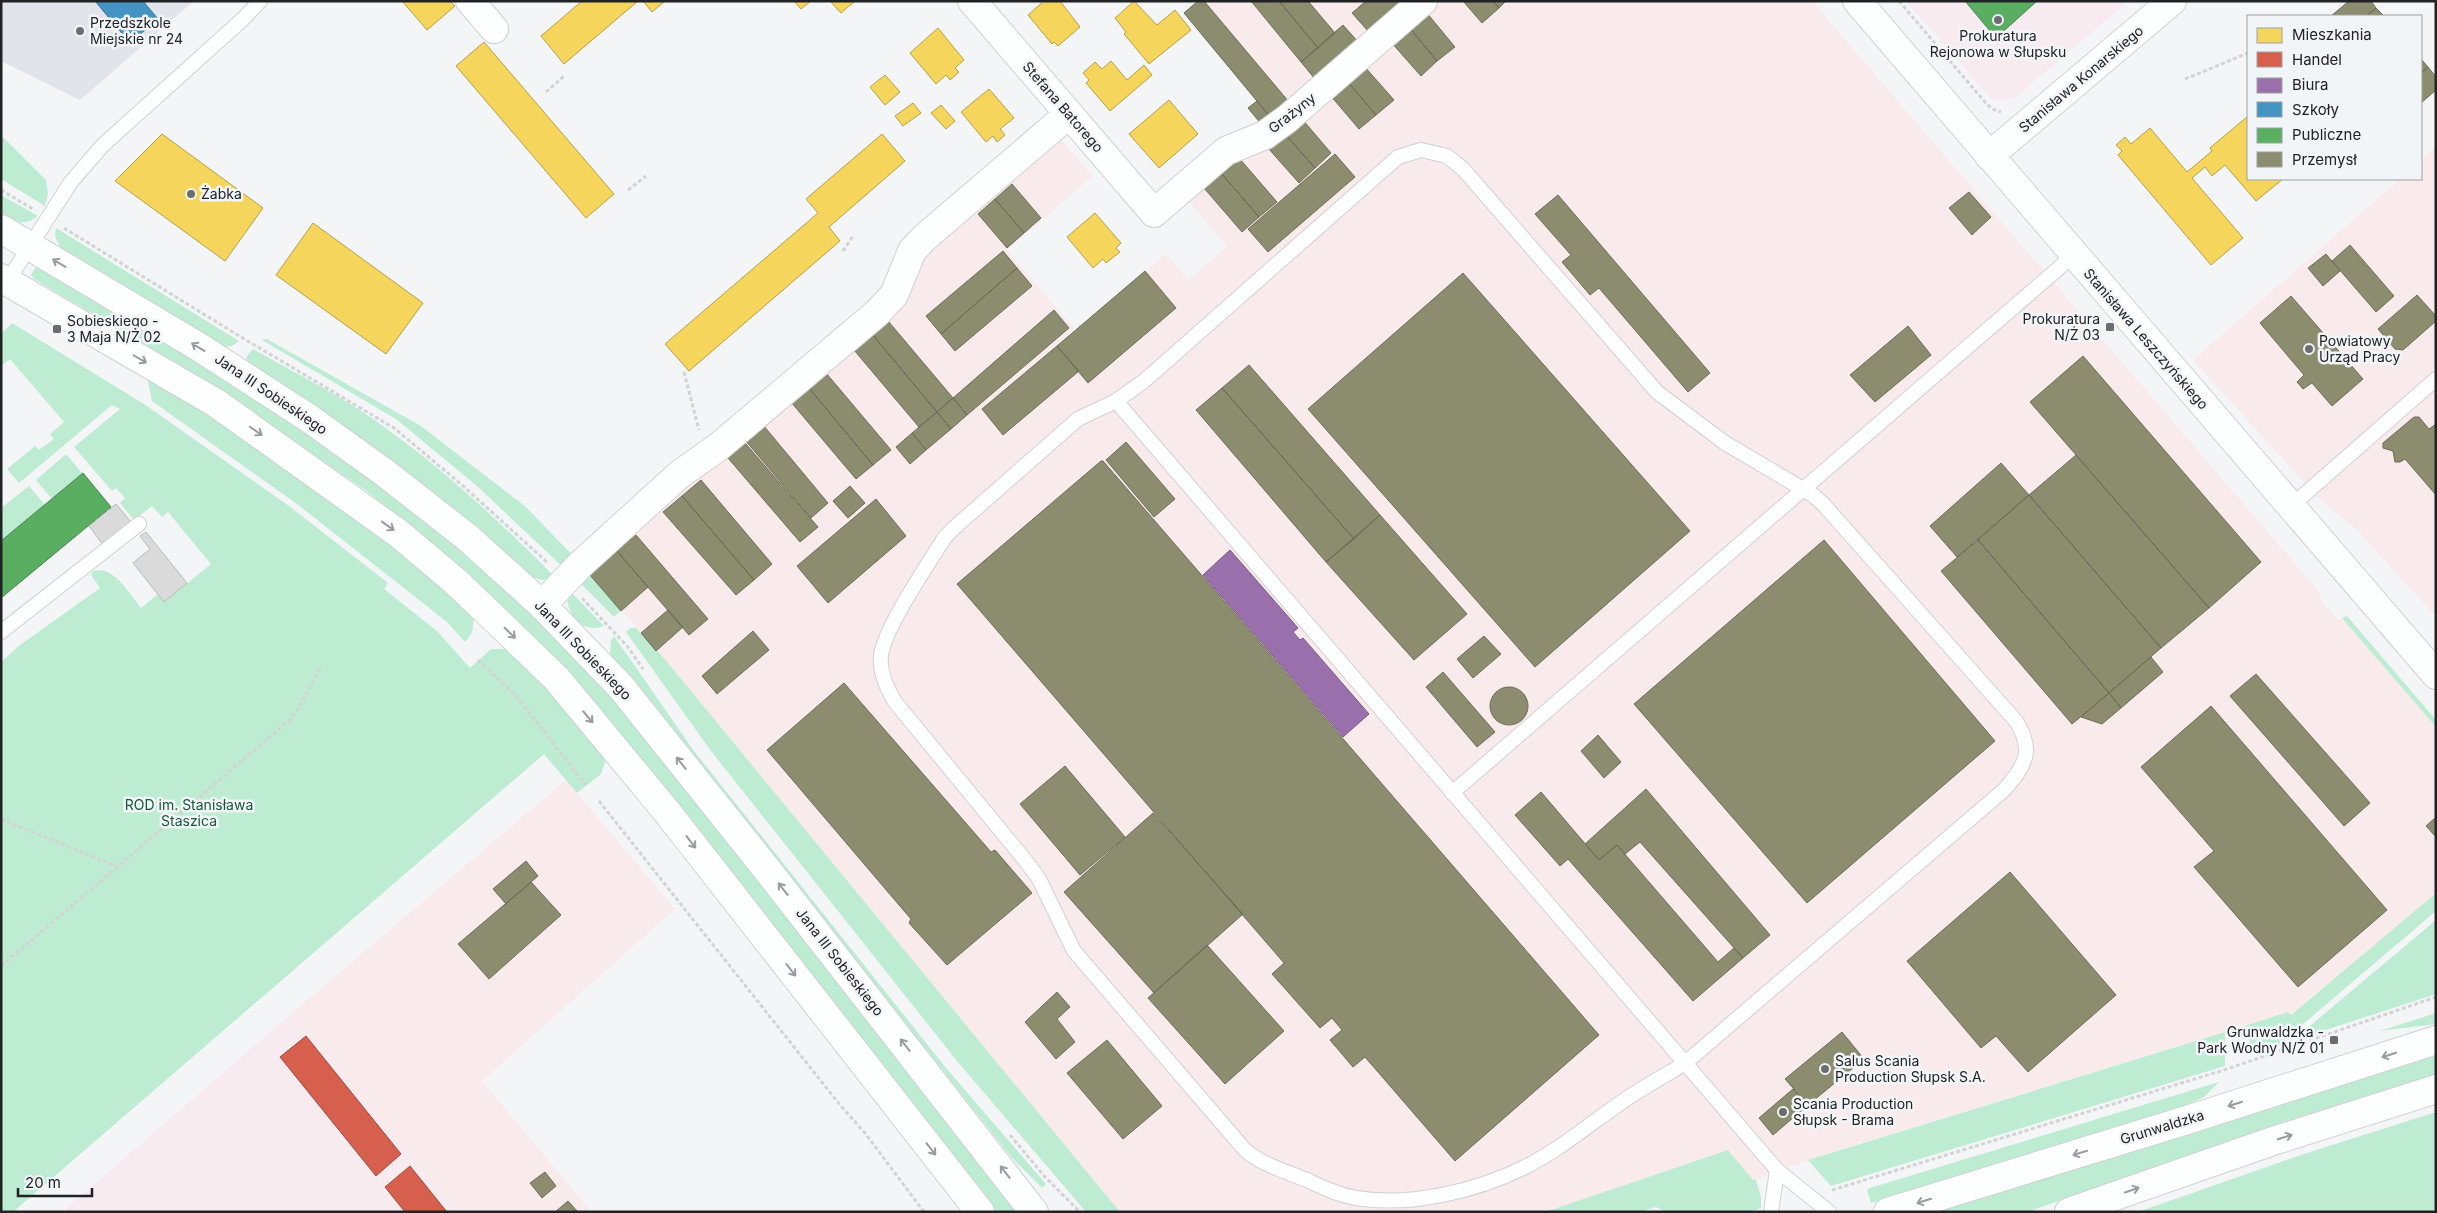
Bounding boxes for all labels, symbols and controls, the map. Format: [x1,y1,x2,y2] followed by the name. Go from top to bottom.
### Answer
[90,14,183,47] place label: Przedszkole Miejskie nr 24
[1992,14,2004,26] marker: Prokuratura Rejonowa w Słupsku
[2247,15,2422,180] legend
[2015,22,2146,136] street label: Stanisława Konarskiego
[74,25,86,37] marker: Przedszkole Miejskie nr 24
[2292,25,2372,44] text: Mieszkania
[1930,27,2066,60] place label: Prokuratura Rejonowa w Słupsku
[2292,50,2342,69] text: Handel
[1019,58,1107,155] street label: Stefana Batorego
[2292,75,2328,94] text: Biura
[1265,89,1319,136] street label: Grażyny
[2292,100,2340,119] text: Szkoły
[2292,125,2361,144] text: Publiczne
[2292,150,2357,169] text: Przemysł
[201,185,242,202] place label: Żabka
[185,188,197,200] marker: Żabka
[52,258,66,268] one-way arrow
[2080,265,2212,413] street label: Stanisława Leszczyńskiego
[2023,310,2100,343] place label: Prokuratura N/Ż 03
[67,312,161,345] place label: Sobieskiego - 3 Maja N/Ż 02
[2104,321,2116,333] marker: Prokuratura N/Ż 03
[51,323,63,335] marker: Sobieskiego - 3 Maja N/Ż 02
[2319,332,2401,365] place label: Powiatowy Urząd Pracy
[192,341,206,351] one-way arrow
[2303,343,2315,355] marker: Powiatowy Urząd Pracy
[212,350,331,438] street label: Jana III Sobieskiego
[133,355,147,365] one-way arrow
[249,426,263,436] one-way arrow
[381,521,395,531] one-way arrow
[531,596,635,703] street label: Jana III Sobieskiego
[504,627,516,639] one-way arrow
[582,710,593,723] one-way arrow
[676,756,687,769] one-way arrow
[125,796,253,829] park label: ROD im. Stanisława Staszica
[685,836,696,849] one-way arrow
[777,883,788,896] one-way arrow
[793,904,888,1019] street label: Jana III Sobieskiego
[785,963,796,976] one-way arrow
[2197,1023,2324,1056] place label: Grunwaldzka - Park Wodny N/Ż 01
[2328,1034,2340,1046] marker: Grunwaldzka - Park Wodny N/Ż 01
[899,1039,910,1052] one-way arrow
[2382,1050,2398,1060] one-way arrow
[1835,1052,1986,1085] place label: Salus Scania Production Słupsk S.A.
[1819,1063,1831,1075] marker: Salus Scania Production Słupsk S.A.
[1793,1095,1913,1128] place label: Scania Production Słupsk - Brama
[2227,1100,2243,1110] one-way arrow
[1777,1106,1789,1118] marker: Scania Production Słupsk - Brama
[2118,1106,2206,1147] street label: Grunwaldzka
[2277,1132,2293,1142] one-way arrow
[926,1142,936,1156] one-way arrow
[2072,1149,2088,1158] one-way arrow
[18,1166,91,1198] scale bar
[1000,1166,1011,1179] one-way arrow
[25,1173,61,1192] text: 20 m
[2124,1185,2140,1195] one-way arrow
[1917,1196,1933,1206] one-way arrow

